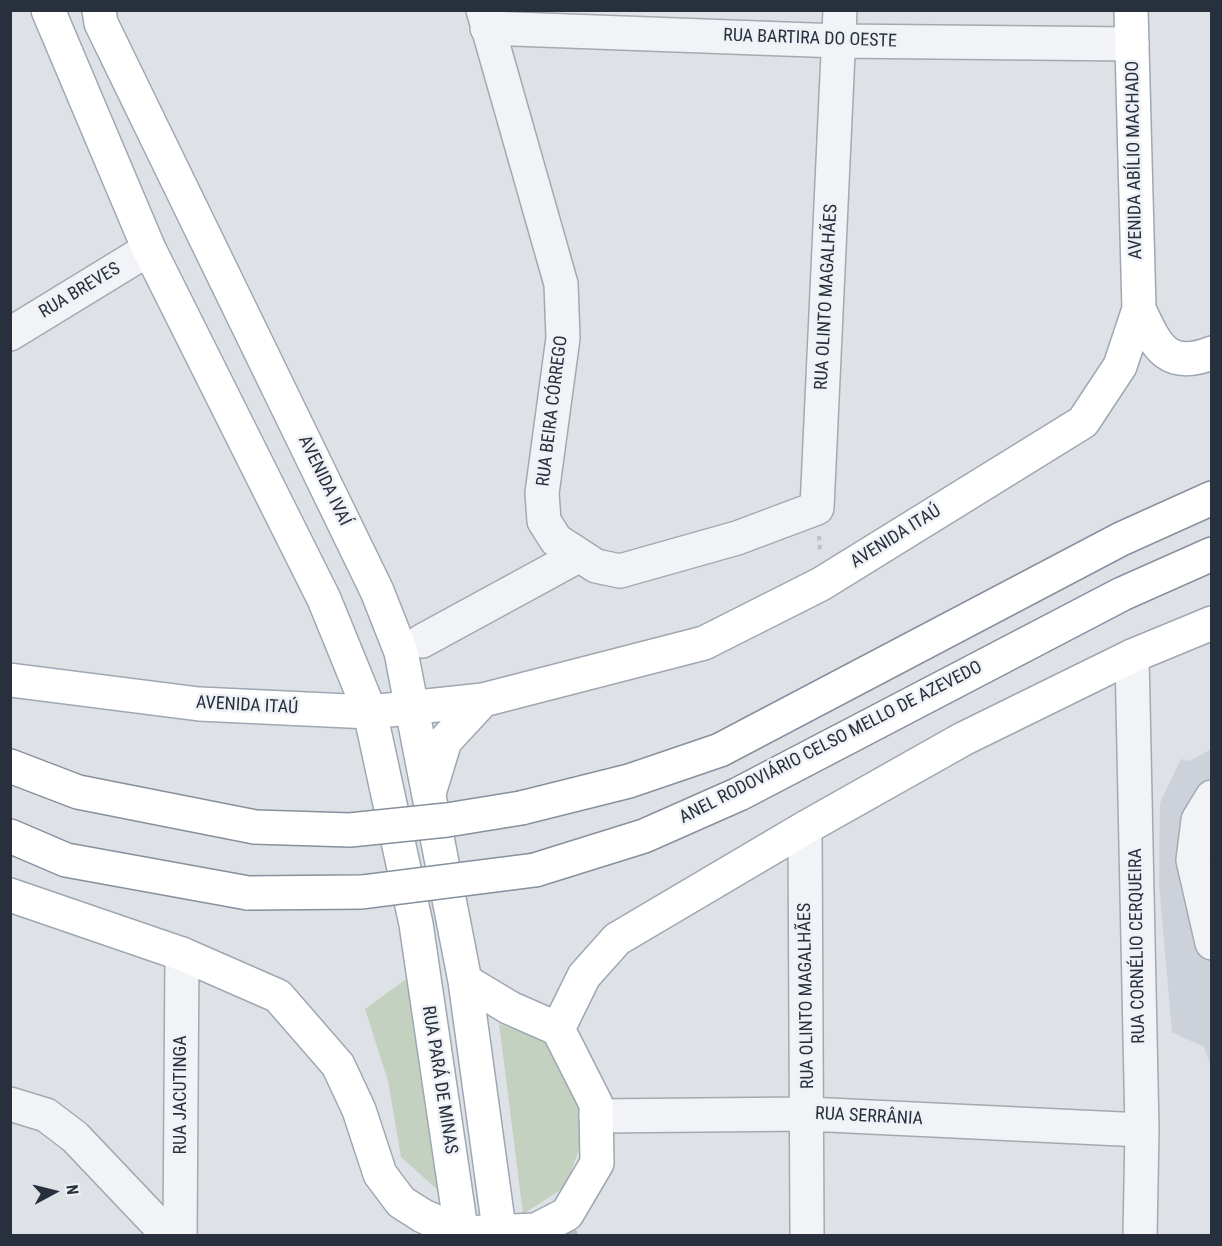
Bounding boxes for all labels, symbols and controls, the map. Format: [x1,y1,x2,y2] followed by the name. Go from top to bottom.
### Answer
[723,25,897,53] street label: RUA BARTIRA DO OESTE
[1122,60,1148,260] street label: AVENIDA ABÍLIO MACHADO
[811,203,843,391] street label: RUA OLINTO MAGALHÃES
[36,258,124,324] street label: RUA BREVES
[533,334,573,488] street label: RUA BEIRA CÓRREGO
[293,432,355,530] street label: AVENIDA IVAÍ
[847,501,945,573] street label: AVENIDA ITAÚ
[676,657,986,829] street label: ANEL RODOVIÁRIO CELSO MELLO DE AZEVEDO
[195,693,299,719] street label: AVENIDA ITAÚ
[1125,848,1151,1044] street label: RUA CORNÉLIO CERQUEIRA
[795,903,819,1089] street label: RUA OLINTO MAGALHÃES
[417,1004,461,1156] street label: RUA PARÁ DE MINAS
[170,1035,192,1155] street label: RUA JACUTINGA
[815,1103,923,1131] street label: RUA SERRÂNIA
[24,1162,84,1222] north arrow
[62,1184,82,1196] text: N

